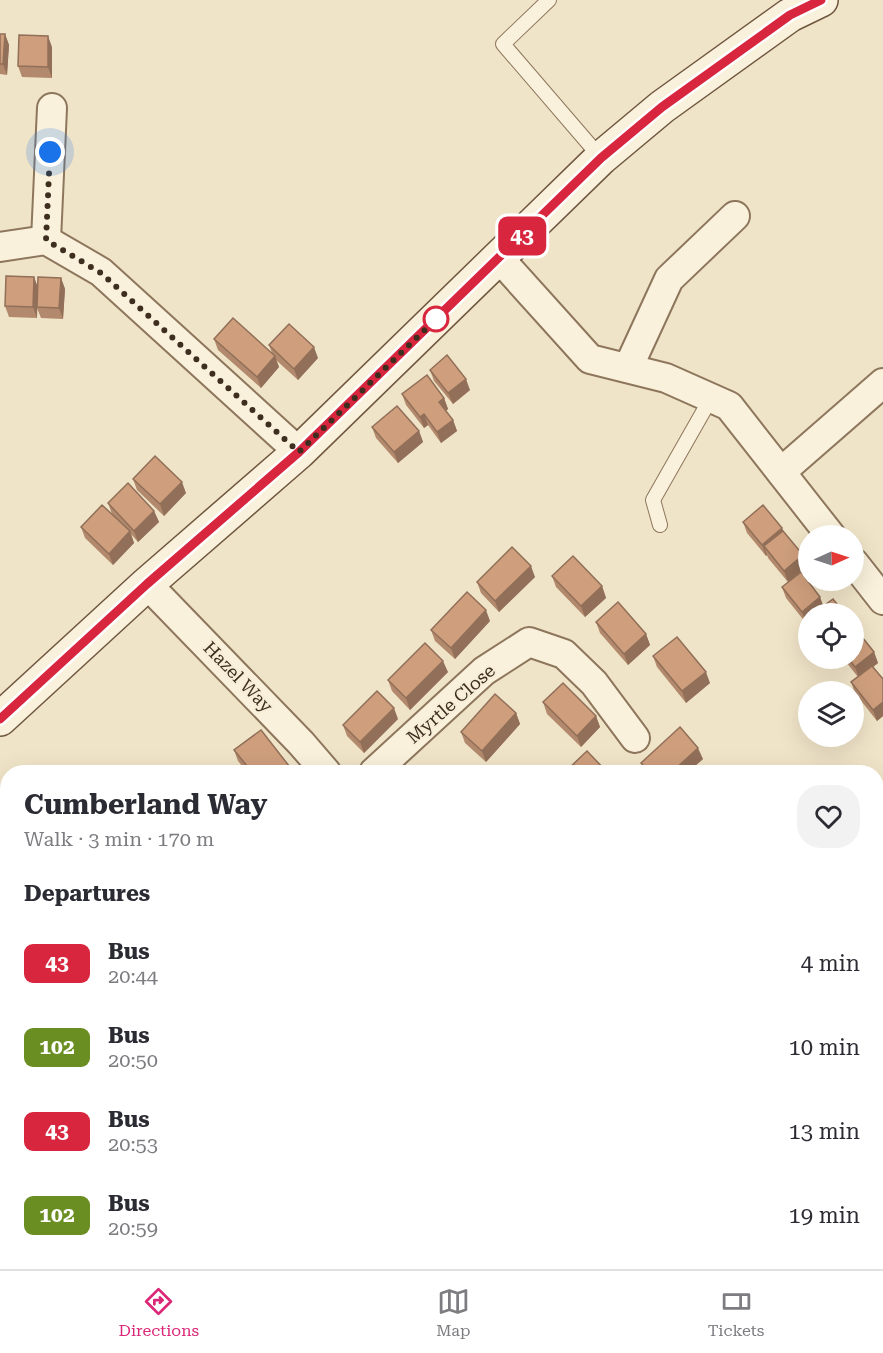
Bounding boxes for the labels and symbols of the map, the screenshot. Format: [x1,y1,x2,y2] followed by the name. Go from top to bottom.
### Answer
[35,137,65,167] your location
[495,216,549,256] line badge: 43
[423,306,449,332] unlabelled marker
[798,525,864,591] north arrow
[199,637,278,717] street label: Hazel Way
[402,660,499,748] street label: Myrtle Close

